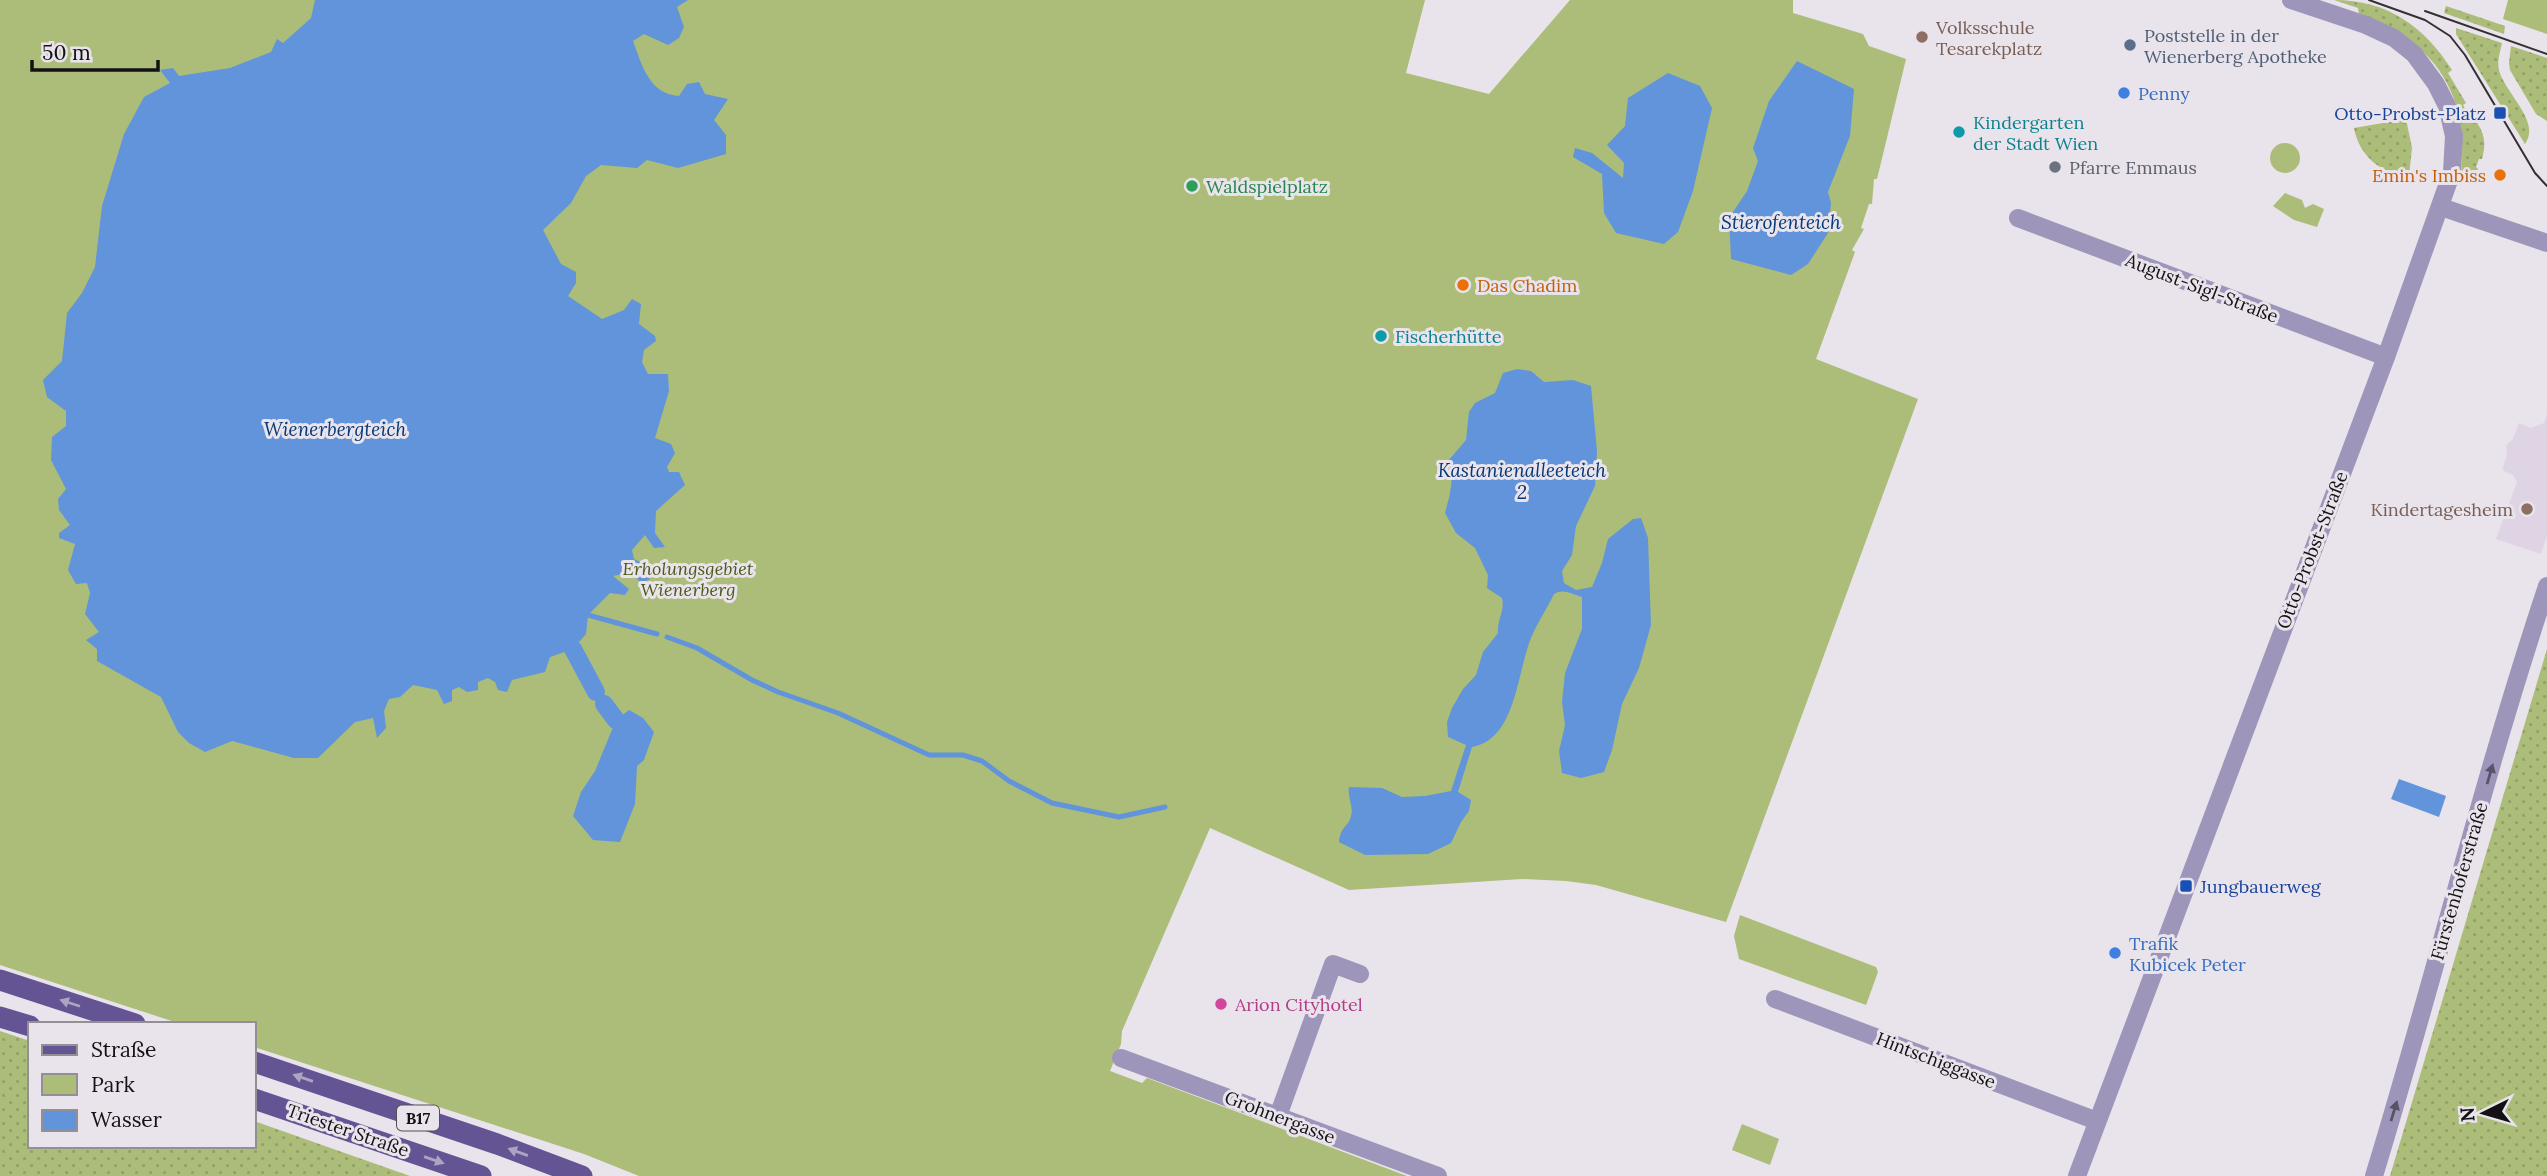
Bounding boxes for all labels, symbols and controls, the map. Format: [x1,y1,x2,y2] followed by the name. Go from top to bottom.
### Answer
[1935,16,2042,60] place label: Volksschule Tesarekplatz
[2144,24,2327,68] place label: Poststelle in der Wienerberg Apotheke
[32,28,158,72] scale bar
[1914,29,1930,45] marker: Volksschule Tesarekplatz
[2122,37,2138,53] marker: Poststelle in der Wienerberg Apotheke
[42,39,91,66] text: 50 m
[2138,82,2190,105] place label: Penny
[2116,85,2132,101] marker: Penny
[2334,102,2486,125] place label: Otto-Probst-Platz
[2492,105,2508,121] marker: Otto-Probst-Platz
[1973,111,2098,155] place label: Kindergarten der Stadt Wien
[1951,124,1967,140] marker: Kindergarten der Stadt Wien
[2069,156,2197,179] place label: Pfarre Emmaus
[2047,159,2063,175] marker: Pfarre Emmaus
[2372,164,2486,187] place label: Emin's Imbiss
[2492,167,2508,183] marker: Emin's Imbiss
[1206,175,1328,198] place label: Waldspielplatz
[1184,178,1200,194] marker: Waldspielplatz
[1721,210,1841,234] water label: Stierofenteich
[2122,248,2282,328] street label: August-Sigl-Straße
[1477,274,1577,297] place label: Das Chadim
[1455,277,1471,293] marker: Das Chadim
[1395,325,1502,348] place label: Fischerhütte
[1373,328,1389,344] marker: Fischerhütte
[264,417,406,441] water label: Wienerbergteich
[1438,458,1606,504] water label: Kastanienalleeteich 2
[2271,468,2353,632] street label: Otto-Probst-Straße
[2370,498,2513,521] place label: Kindertagesheim
[2519,501,2535,517] marker: Kindertagesheim
[623,557,754,601] park label: Erholungsgebiet Wienerberg
[2485,763,2495,784] one-way arrow
[2425,799,2493,963] street label: Fürstenhoferstraße
[2199,875,2322,898] place label: Jungbauerweg
[2178,878,2194,894] marker: Jungbauerweg
[2129,932,2246,976] place label: Trafik Kubicek Peter
[2107,945,2123,961] marker: Trafik Kubicek Peter
[1234,993,1363,1016] place label: Arion Cityhotel
[1213,996,1229,1012] marker: Arion Cityhotel
[59,997,80,1008] one-way arrow
[28,1022,256,1148] legend
[1873,1027,1999,1093] street label: Hintschiggasse
[91,1036,156,1063] text: Straße
[91,1071,135,1098] text: Park
[292,1072,313,1083] one-way arrow
[2449,1078,2519,1148] north arrow
[1221,1085,1339,1149] street label: Grohnergasse
[284,1098,412,1162] street label: Triester Straße
[2389,1100,2400,1121] one-way arrow
[91,1106,162,1133] text: Wasser
[397,1106,439,1130] road number: B17
[2454,1106,2480,1123] text: N
[507,1146,528,1157] one-way arrow
[424,1155,445,1166] one-way arrow

